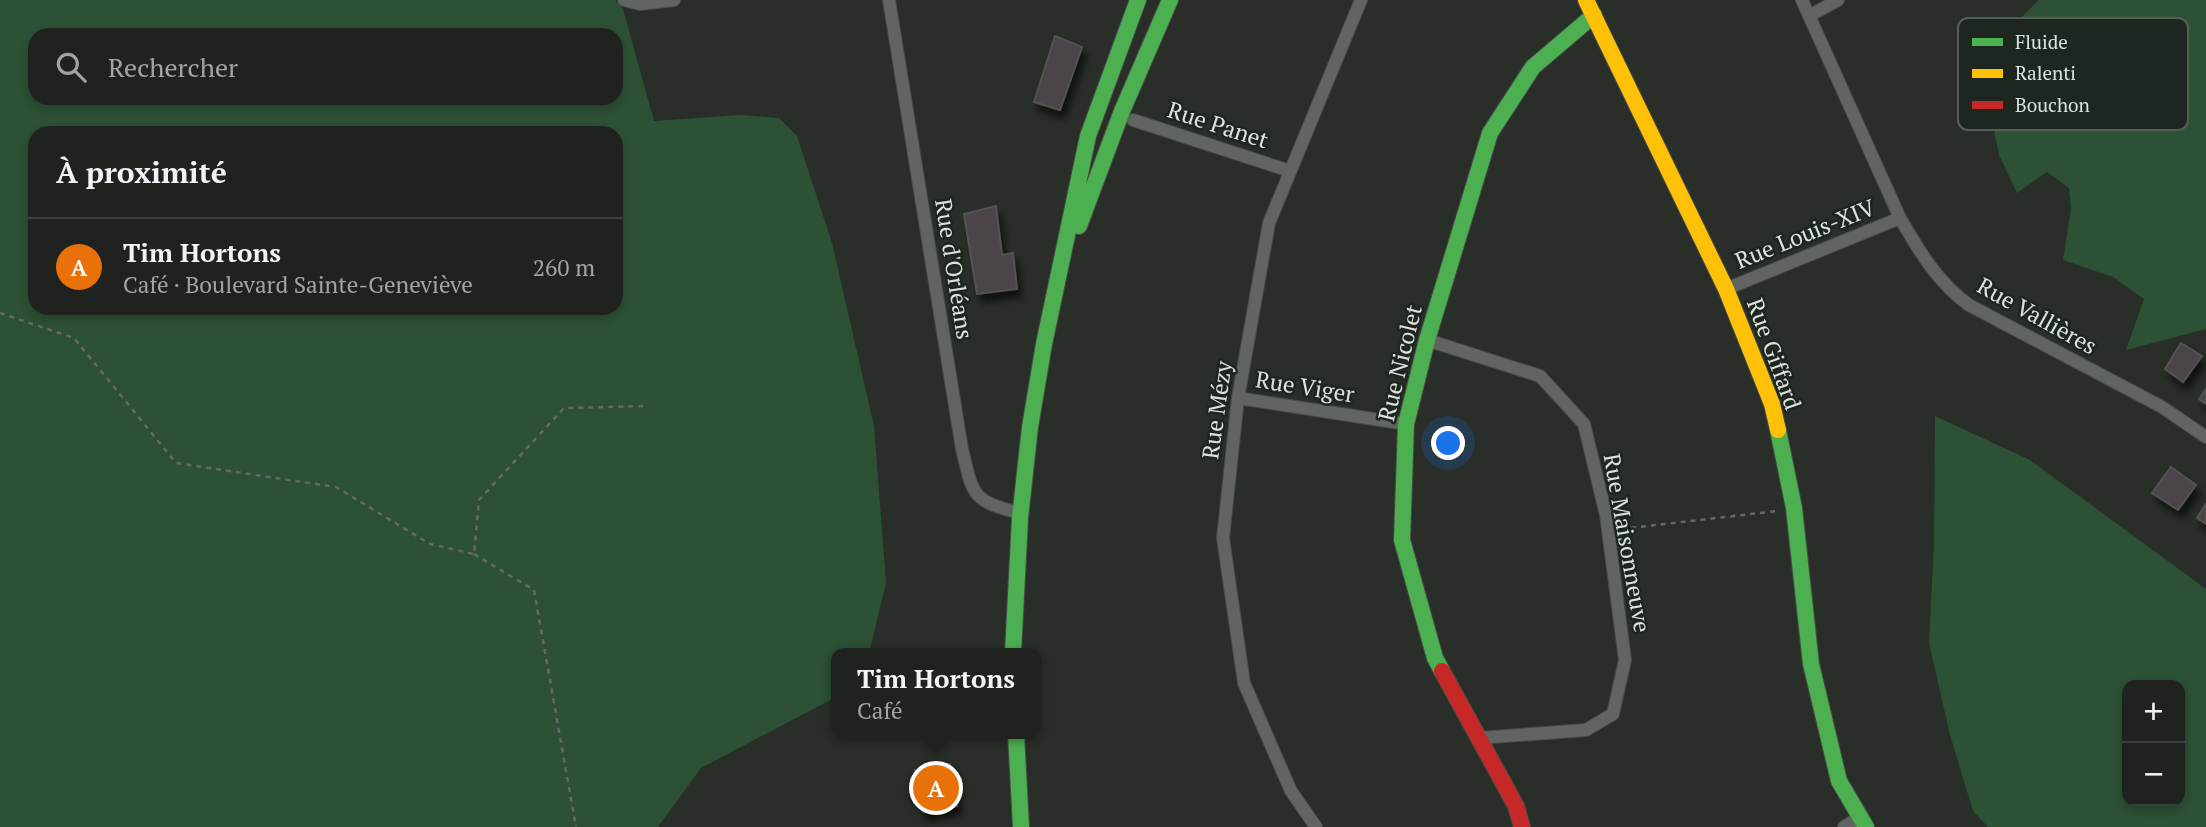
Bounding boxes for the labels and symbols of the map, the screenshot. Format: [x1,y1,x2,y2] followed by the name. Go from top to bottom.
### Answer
[1958,18,2188,130] legend
[2015,29,2068,54] text: Fluide
[2015,60,2076,85] text: Ralenti
[2015,92,2090,117] text: Bouchon
[1164,94,1273,155] street label: Rue Panet
[1730,191,1880,276] street label: Rue Louis-XIV
[928,196,981,341] street label: Rue d'Orléans
[1972,270,2103,361] street label: Rue Vallières
[1740,294,1809,414] street label: Rue Giffard
[1370,301,1429,424] street label: Rue Nicolet
[1194,358,1239,461] street label: Rue Mézy
[1254,363,1357,410] street label: Rue Viger
[1431,426,1465,460] your location
[1597,451,1658,635] street label: Rue Maisonneuve
[913,762,959,814] pin: A

